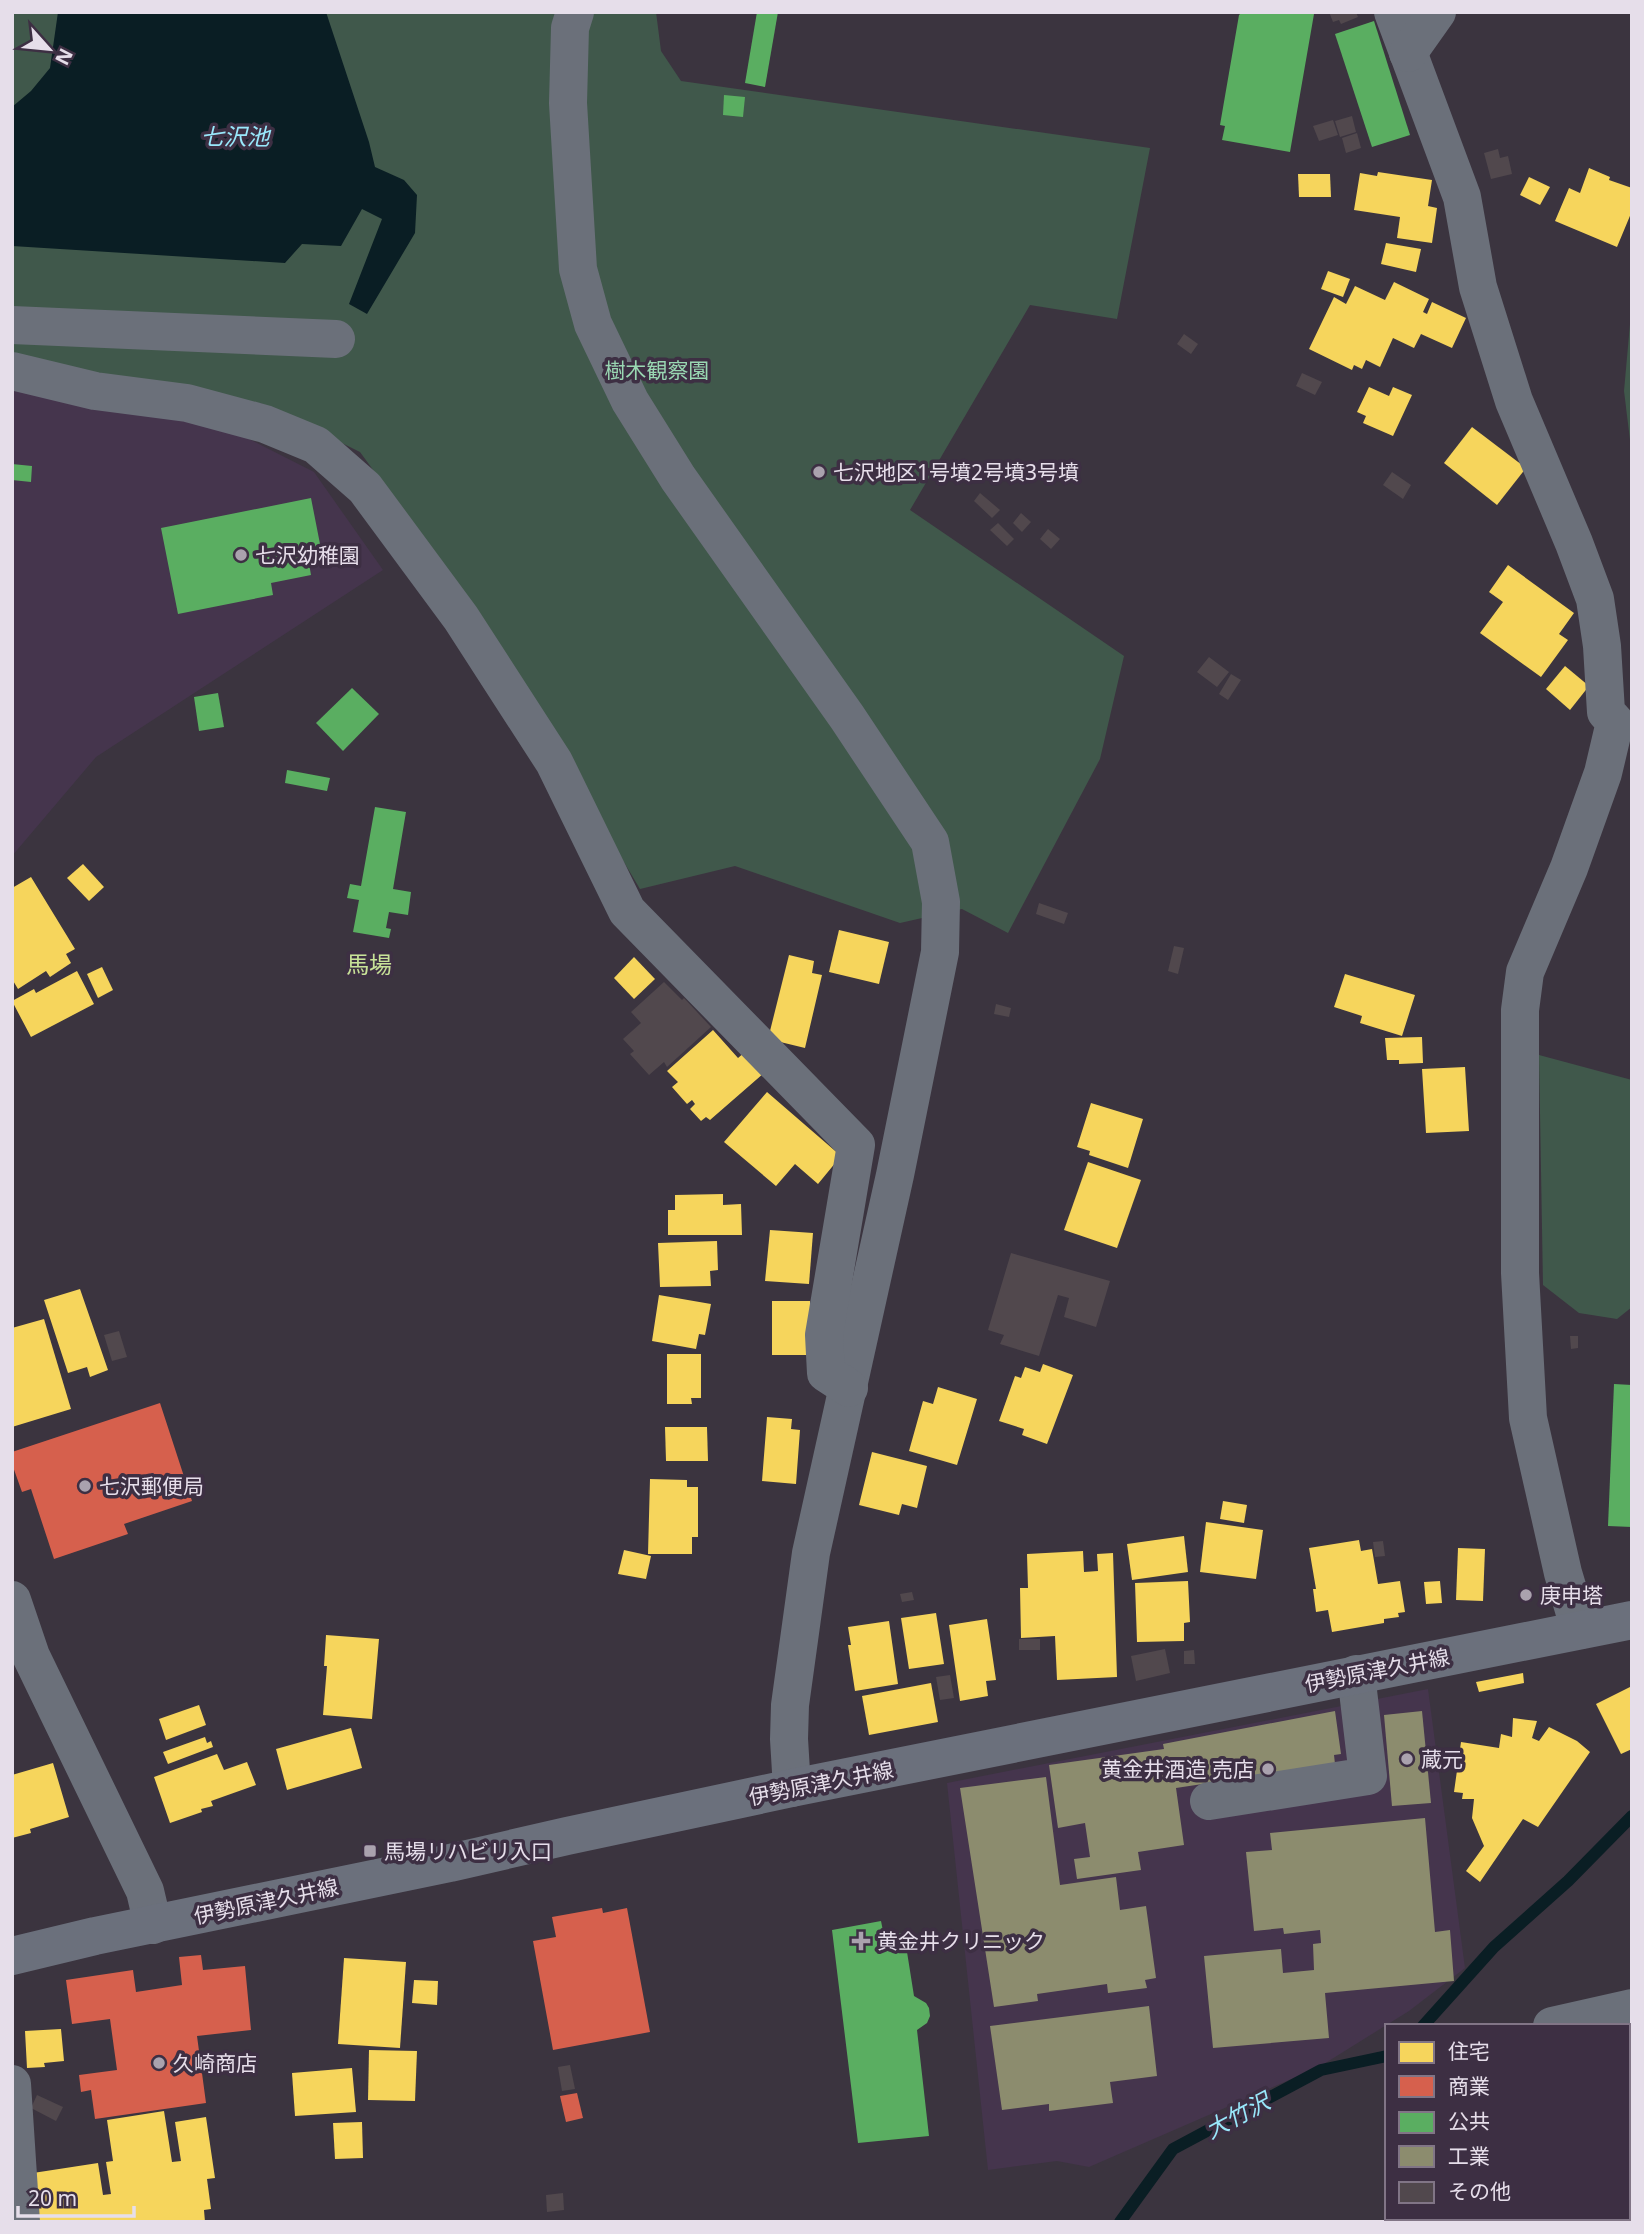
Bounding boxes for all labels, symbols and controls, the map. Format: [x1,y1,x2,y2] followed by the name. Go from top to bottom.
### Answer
[14,14,84,84] north arrow
[49,44,79,70] text: N
[201,120,272,152] water label: 七沢池
[605,356,710,384] park label: 樹木観察園
[833,458,1079,486] place label: 七沢地区1号墳2号墳3号墳
[811,464,827,480] marker: 七沢地区1号墳2号墳3号墳
[255,541,360,569] place label: 七沢幼稚園
[233,547,249,563] marker: 七沢幼稚園
[346,948,392,980] district label: 馬場
[99,1472,204,1500] place label: 七沢郵便局
[77,1478,93,1494] marker: 七沢郵便局
[1540,1581,1603,1609] place label: 庚申塔
[1518,1587,1534,1603] marker: 庚申塔
[1302,1642,1452,1698] street label: 伊勢原津久井線
[1421,1745,1463,1773] place label: 蔵元
[1399,1751,1415,1767] marker: 蔵元
[746,1755,896,1811] street label: 伊勢原津久井線
[1102,1755,1254,1783] place label: 黄金井酒造 売店
[1260,1761,1276,1777] marker: 黄金井酒造 売店
[384,1837,552,1865] place label: 馬場リハビリ入口
[362,1843,378,1859] marker: 馬場リハビリ入口
[191,1872,341,1930] street label: 伊勢原津久井線
[877,1927,1045,1955] place label: 黄金井クリニック
[851,1931,871,1951] marker: 黄金井クリニック
[1385,2024,1630,2220] legend
[1448,2037,1490,2065] text: 住宅
[173,2049,257,2077] place label: 久崎商店
[151,2055,167,2071] marker: 久崎商店
[1448,2072,1490,2100] text: 商業
[1199,2083,1278,2145] water label: 大竹沢
[1448,2107,1490,2135] text: 公共
[1448,2142,1490,2170] text: 工業
[18,2174,133,2218] scale bar
[1448,2177,1511,2205] text: その他
[28,2184,77,2212] text: 20 m

